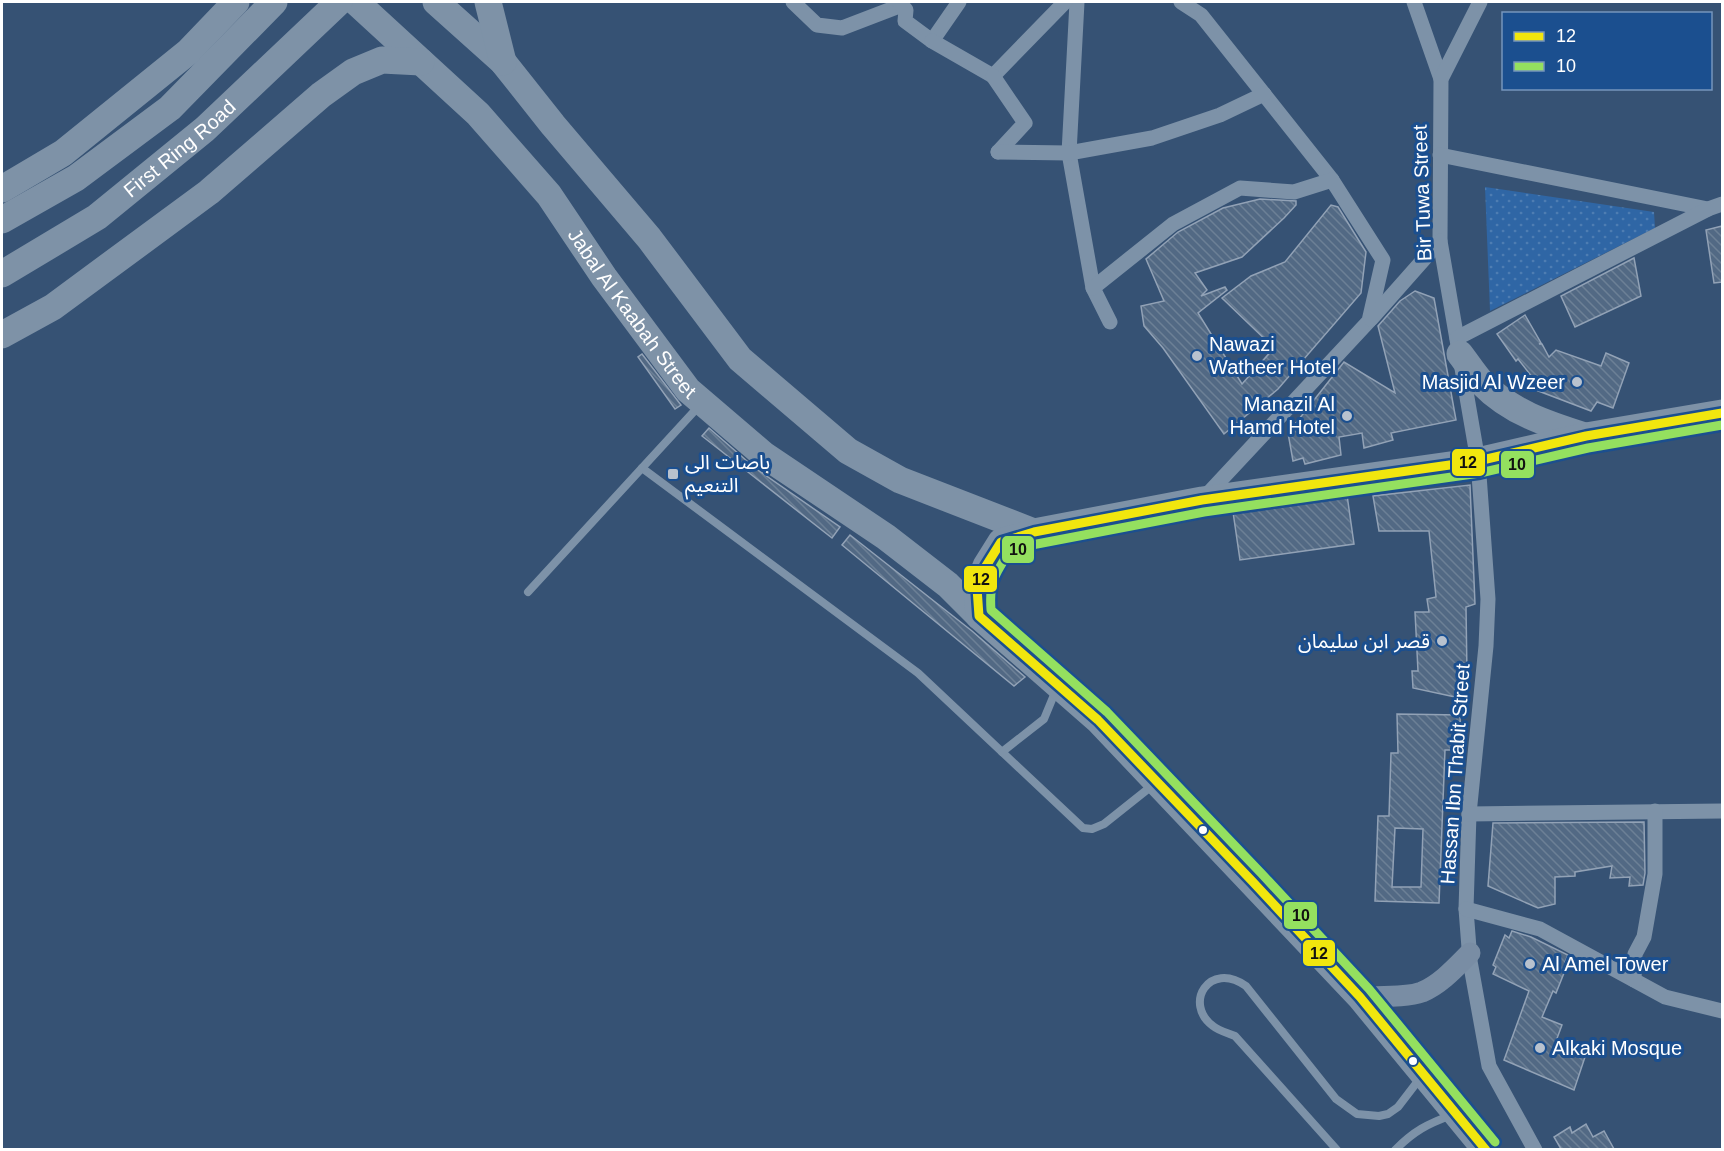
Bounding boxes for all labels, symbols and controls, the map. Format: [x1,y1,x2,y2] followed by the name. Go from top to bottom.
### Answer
[1502,12,1712,90] legend
[1556,26,1576,46] text: 12
[1556,56,1576,76] text: 10
[119,95,240,202] street label: First Ring Road
[1409,124,1435,262] street label: Bir Tuwa Street
[564,224,701,403] street label: Jabal Al Kaabah Street
[1209,333,1336,378] place label: Nawazi Watheer Hotel
[1190,349,1204,363] marker: Nawazi Watheer Hotel
[1422,371,1565,393] place label: Masjid Al Wzeer
[1570,375,1584,389] marker: Masjid Al Wzeer
[1229,393,1335,438] place label: Manazil Al Hamd Hotel
[1340,409,1354,423] marker: Manazil Al Hamd Hotel
[1451,448,1486,477] line badge: 12
[1500,450,1535,479] line badge: 10
[685,451,770,500] place label: باصات الى التنعيم
[1459,454,1477,471] text: 12
[1508,456,1526,473] text: 10
[666,467,680,481] marker: باصات الى التنعيم
[1001,535,1035,564] line badge: 10
[1009,541,1027,558] text: 10
[963,565,998,593] line badge: 12
[972,571,990,588] text: 12
[1298,630,1430,653] place label: قصر ابن سليمان
[1435,634,1449,648] marker: قصر ابن سليمان
[1436,663,1474,885] street label: Hassan Ibn Thabit Street
[1197,824,1209,836] unlabelled marker
[1283,901,1318,930] line badge: 10
[1292,907,1310,924] text: 10
[1302,939,1336,967] line badge: 12
[1310,945,1328,962] text: 12
[1542,953,1669,975] place label: Al Amel Tower
[1523,957,1537,971] marker: Al Amel Tower
[1552,1037,1682,1059] place label: Alkaki Mosque
[1533,1041,1547,1055] marker: Alkaki Mosque
[1407,1055,1419,1067] unlabelled marker

